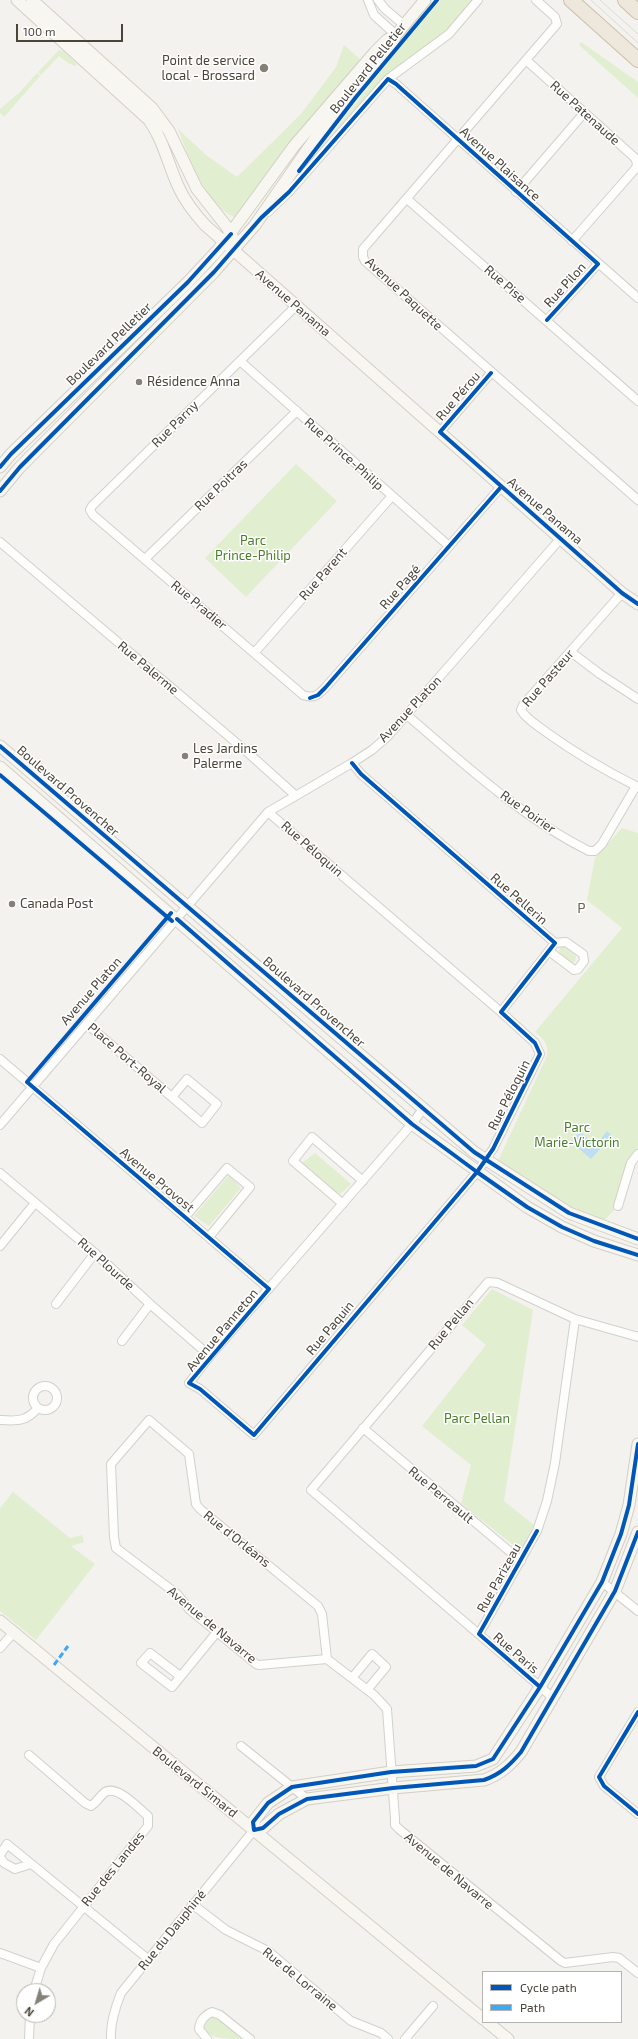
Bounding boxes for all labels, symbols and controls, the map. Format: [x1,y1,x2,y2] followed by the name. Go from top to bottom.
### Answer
[18,16,125,42] scale bar
[326,19,410,117] street label: Boulevard Pelletier
[23,24,55,38] text: 100 m
[161,53,255,84] place label: Point de service local - Brossard
[258,62,270,74] marker: Point de service local - Brossard
[547,78,623,148] street label: Rue Patenaude
[457,124,543,204] street label: Avenue Plaisance
[362,254,446,334] street label: Avenue Paquette
[541,259,589,311] street label: Rue Pilon
[481,262,529,306] street label: Rue Pise
[252,266,334,340] street label: Avenue Panama
[63,299,155,389] street label: Boulevard Pelletier
[433,368,483,424] street label: Rue Pérou
[147,374,240,390] place label: Résidence Anna
[134,377,144,387] marker: Résidence Anna
[148,397,202,451] street label: Rue Parny
[301,414,387,494] street label: Rue Prince-Philip
[191,456,251,514] street label: Rue Poitras
[504,474,586,548] street label: Avenue Panama
[215,533,291,564] park label: Parc Prince-Philip
[296,545,350,603] street label: Rue Parent
[376,561,424,613] street label: Rue Pagé
[168,577,230,633] street label: Rue Pradier
[114,638,182,698] street label: Rue Palerme
[519,646,577,710] street label: Rue Pasteur
[375,673,445,745] street label: Avenue Platon
[193,741,258,772] place label: Les Jardins Palerme
[14,742,122,840] street label: Boulevard Provencher
[180,751,190,761] marker: Les Jardins Palerme
[497,787,559,837] street label: Rue Poirier
[278,818,346,880] street label: Rue Péloquin
[487,870,551,928] street label: Rue Pellerin
[20,896,93,912] place label: Canada Post
[7,899,17,909] marker: Canada Post
[577,900,587,916] district label: P
[260,953,368,1051] street label: Boulevard Provencher
[57,954,125,1028] street label: Avenue Platon
[85,1020,169,1096] street label: Place Port-Royal
[485,1057,533,1133] street label: Rue Péloquin
[534,1120,620,1151] park label: Parc Marie-Victorin
[117,1144,197,1216] street label: Avenue Provost
[74,1234,138,1294] street label: Rue Plourde
[183,1285,261,1375] street label: Avenue Panneton
[425,1295,477,1353] street label: Rue Pellan
[303,1298,357,1358] street label: Rue Paquin
[444,1411,510,1427] park label: Parc Pellan
[405,1463,477,1527] street label: Rue Perreault
[200,1507,274,1571] street label: Rue d'Orléans
[474,1541,524,1615] street label: Rue Parizeau
[164,1583,260,1667] street label: Avenue de Navarre
[490,1629,542,1677] street label: Rue Paris
[149,1743,241,1821] street label: Boulevard Simard
[78,1828,148,1910] street label: Rue des Landes
[401,1829,497,1913] street label: Avenue de Navarre
[135,1887,209,1973] street label: Rue du Dauphiné
[259,1944,341,2014] street label: Rue de Lorraine
[482,1971,622,2023] legend
[520,1980,577,1994] text: Cycle path
[16,1983,56,2023] north arrow
[520,2000,545,2014] text: Path
[22,2004,36,2020] text: N

